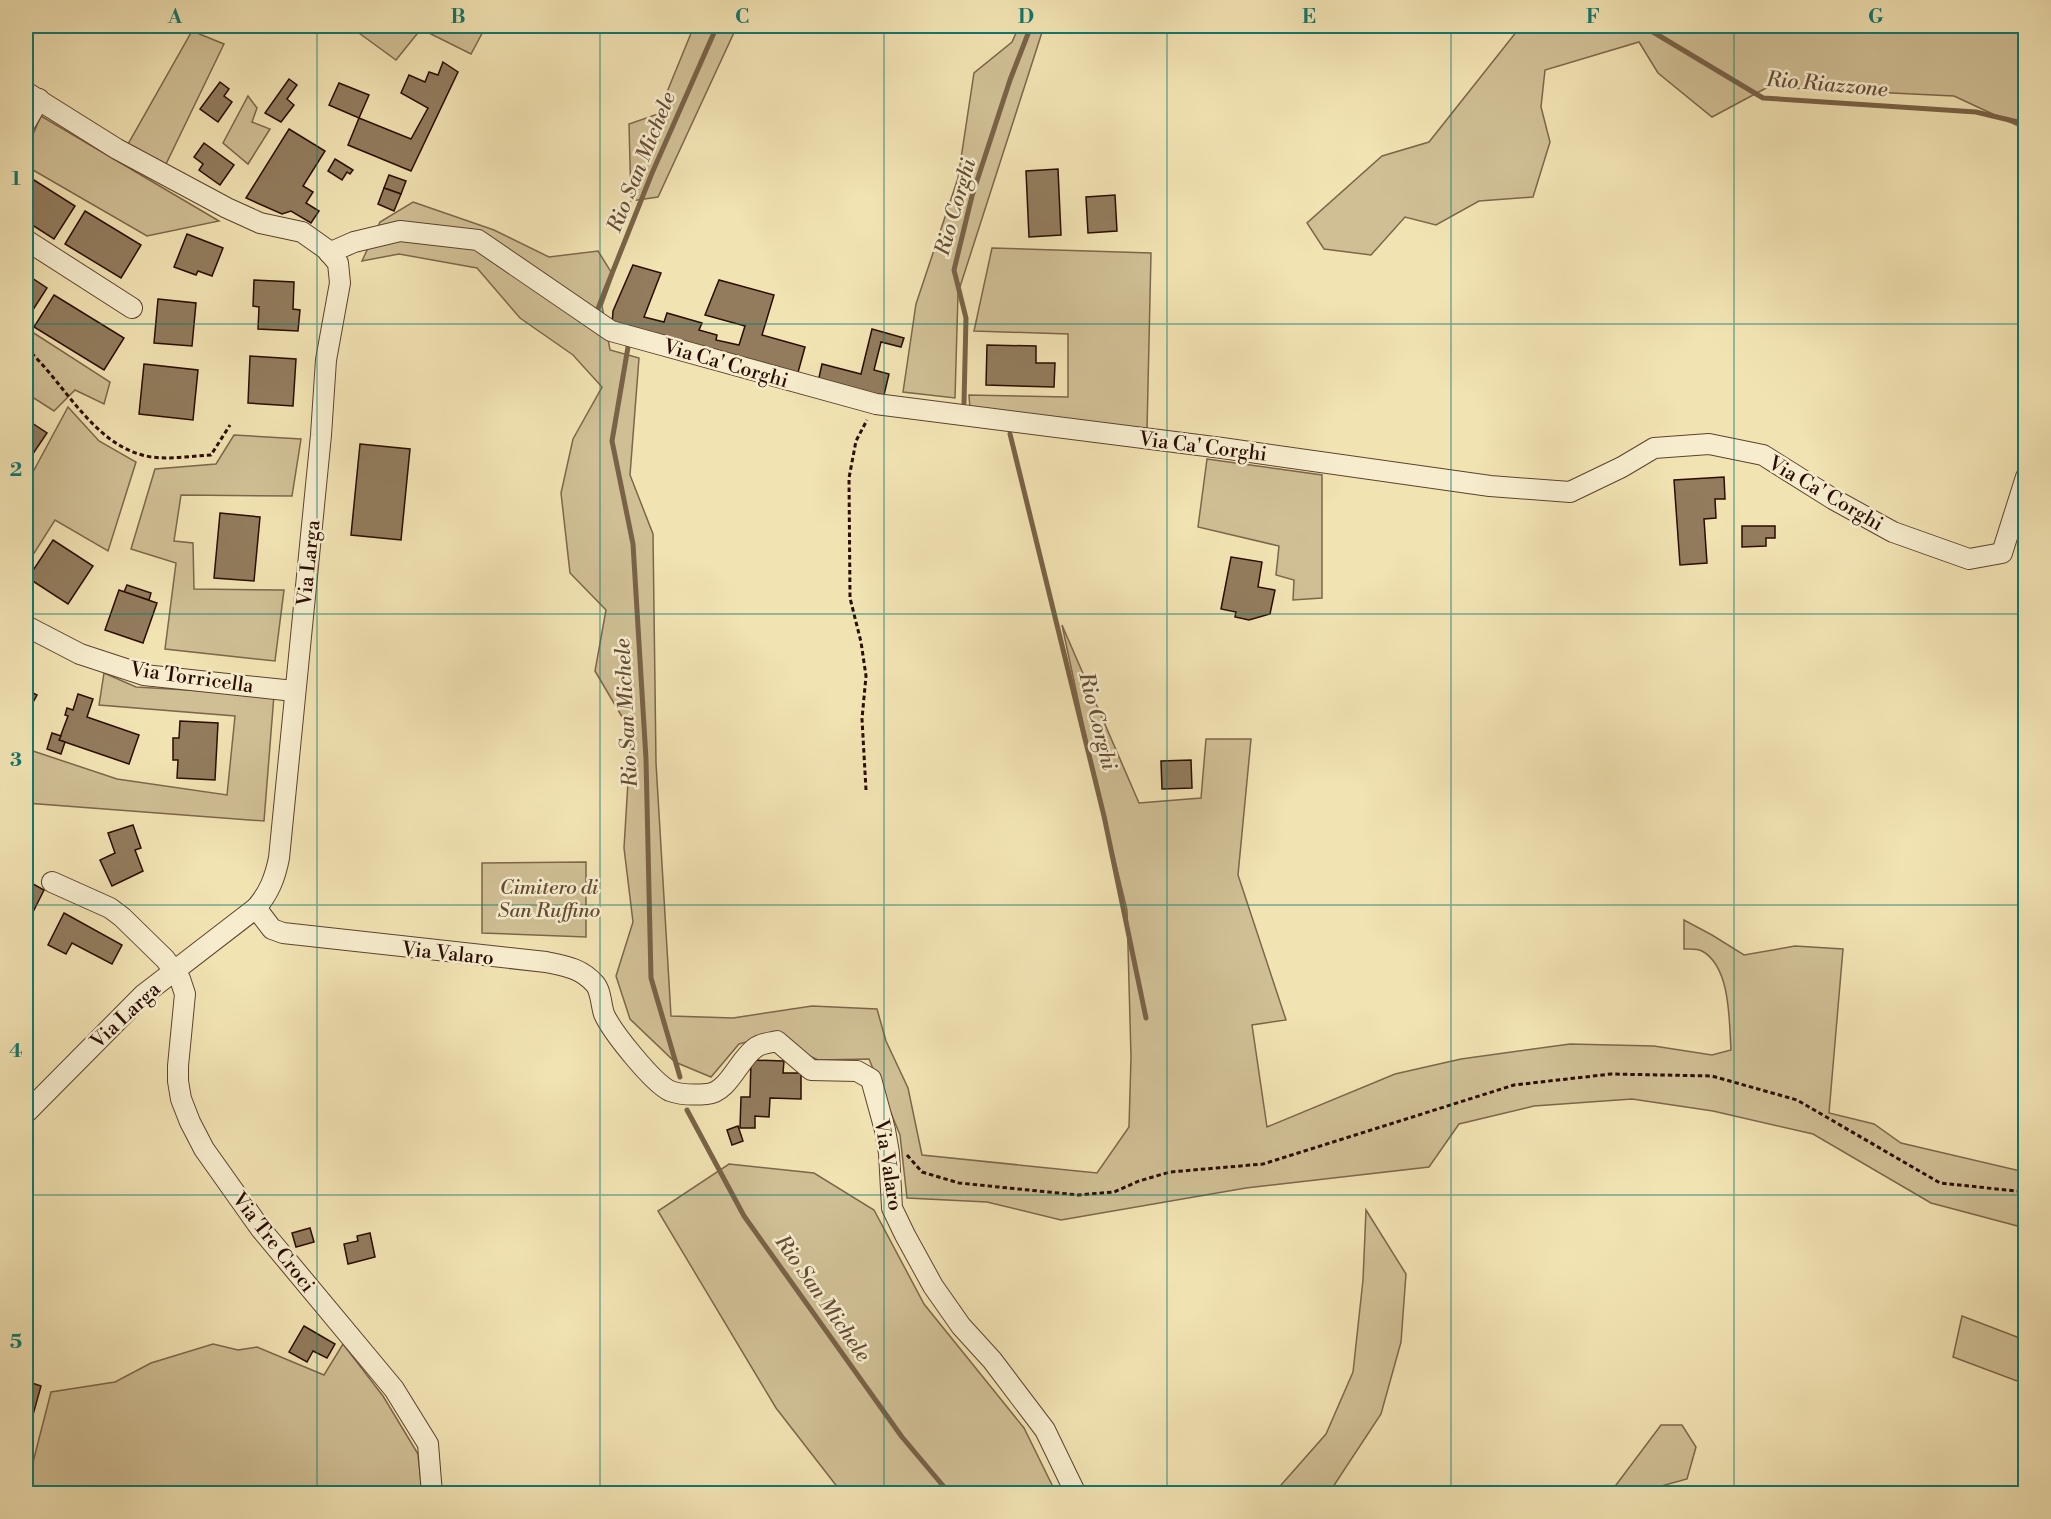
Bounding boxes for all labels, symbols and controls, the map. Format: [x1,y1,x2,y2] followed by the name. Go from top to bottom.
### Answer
[167,5,183,30] text: A
[450,5,466,30] text: B
[735,5,749,30] text: C
[1018,5,1034,30] text: D
[1302,5,1316,30] text: E
[1586,5,1600,30] text: F
[1868,5,1884,30] text: G
[1764,67,1889,103] water label: Rio Riazzone
[602,88,682,237] water label: Rio San Michele
[929,155,982,260] water label: Rio Corghi
[11,167,21,192] text: 1
[659,334,791,394] street label: Via Ca' Corghi
[1136,427,1269,468] street label: Via Ca' Corghi
[1762,451,1888,538] street label: Via Ca' Corghi
[10,458,22,483] text: 2
[292,518,327,608] street label: Via Larga
[610,638,644,789] water label: Rio San Michele
[127,657,256,700] street label: Via Torricella
[1072,669,1122,773] water label: Rio Corghi
[10,748,22,773] text: 3
[498,876,600,924] park label: Cimitero di San Ruffino
[400,937,495,972] street label: Via Valaro
[85,977,167,1055] street label: Via Larga
[9,1039,23,1064] text: 4
[868,1117,907,1213] street label: Via Valaro
[225,1187,320,1298] street label: Via Tre Croci
[768,1229,876,1367] water label: Rio San Michele
[10,1330,22,1355] text: 5

